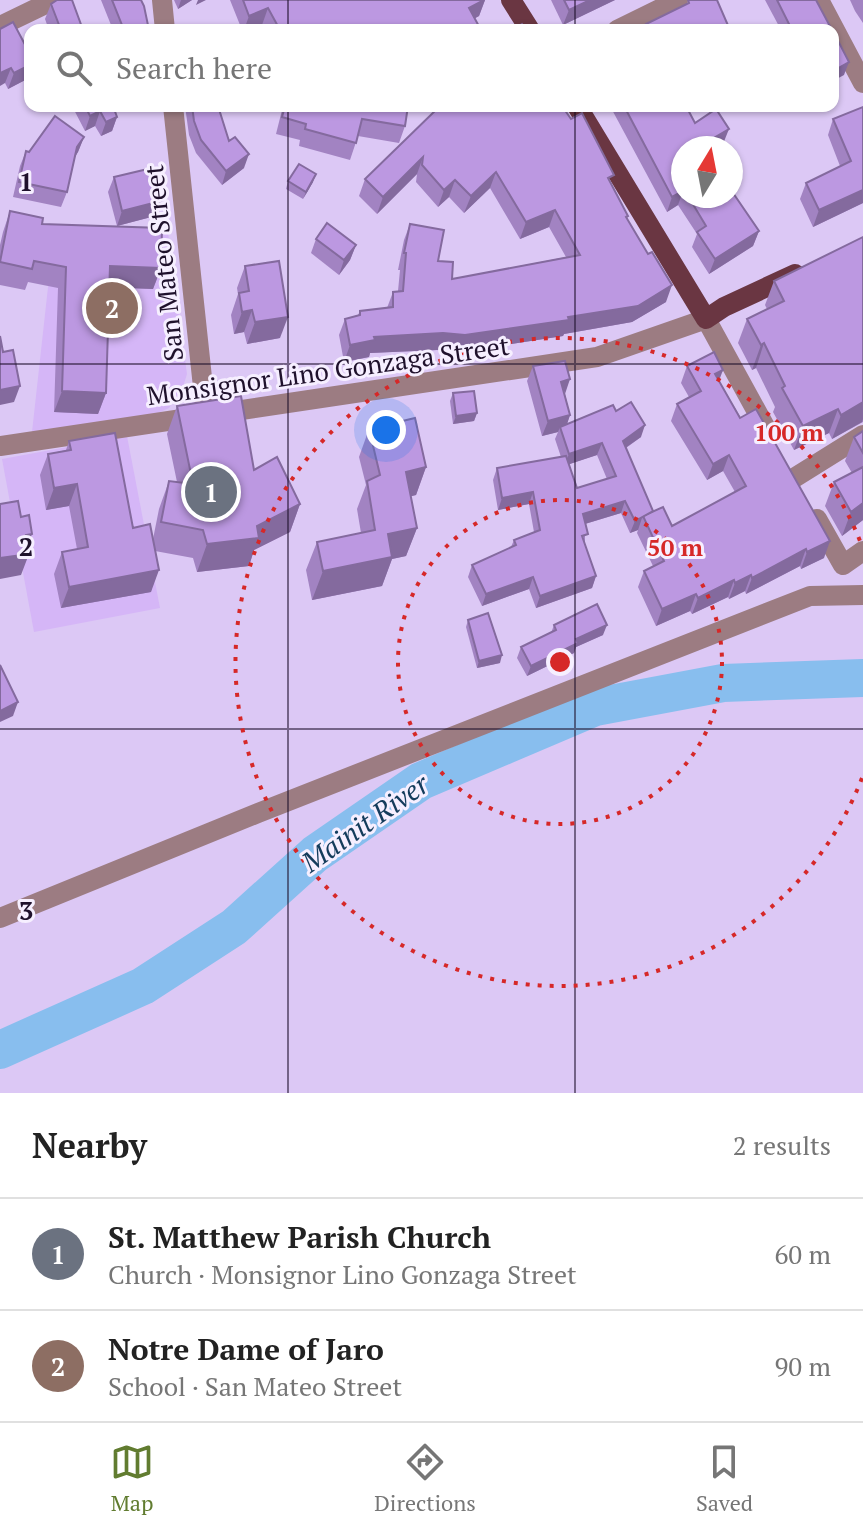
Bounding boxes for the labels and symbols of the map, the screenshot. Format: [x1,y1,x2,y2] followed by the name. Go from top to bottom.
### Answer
[671,136,743,208] north arrow
[136,163,190,363] street label: San Mateo Street
[19,164,33,198] text: 1
[86,278,138,338] pin: 2
[145,328,512,412] street label: Monsignor Lino Gonzaga Street
[366,410,406,450] your location
[754,416,824,448] text: 100 m
[185,462,237,522] pin: 1
[19,529,33,563] text: 2
[647,531,703,563] text: 50 m
[546,648,574,676] centre of rings
[293,765,437,881] water label: Mainit River
[19,893,33,927] text: 3

